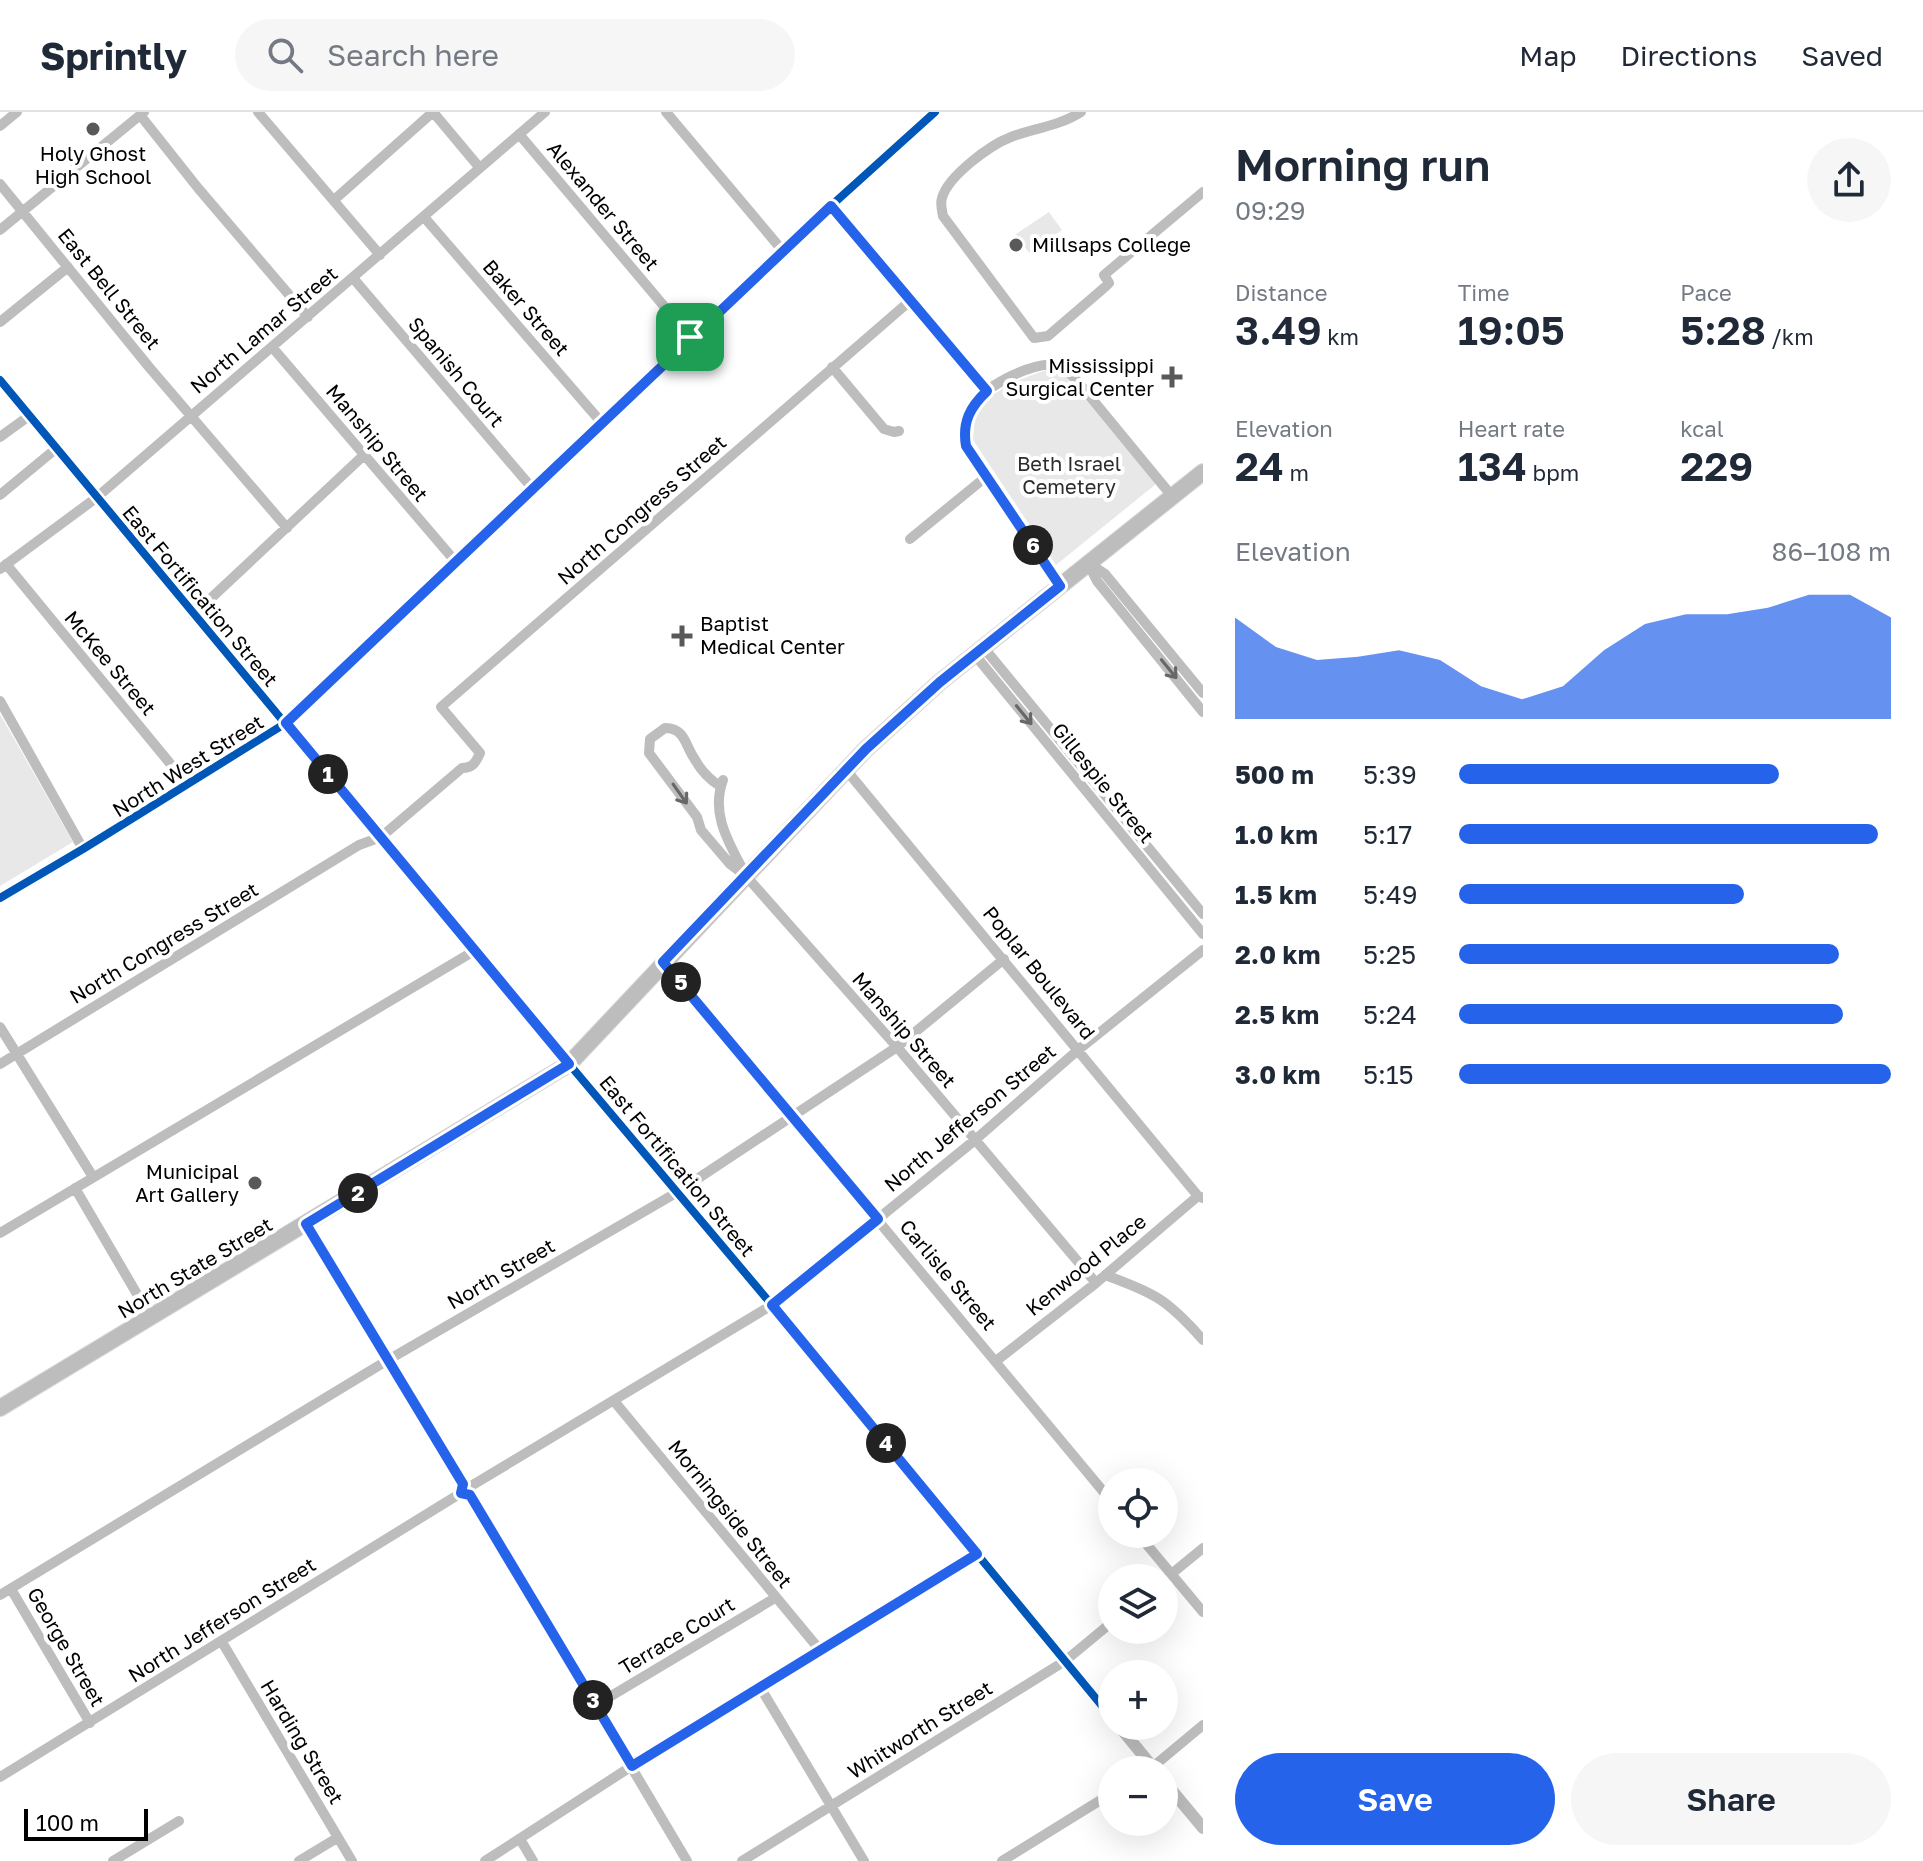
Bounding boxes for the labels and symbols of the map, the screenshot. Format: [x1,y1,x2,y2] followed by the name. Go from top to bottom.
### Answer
[84,120,102,138] marker: Holy Ghost High School
[543,136,665,275] street label: Alexander Street
[35,141,151,188] place label: Holy Ghost High School
[54,223,166,354] street label: East Bell Street
[1032,232,1191,256] place label: Millsaps College
[1007,236,1025,254] marker: Millsaps College
[479,254,575,360] street label: Baker Street
[185,261,342,398] street label: North Lamar Street
[656,303,724,371] pin
[404,312,510,431] street label: Spanish Court
[1006,353,1154,400] place label: Mississippi Surgical Center
[1161,366,1183,388] marker: Mississippi Surgical Center
[322,379,434,506] street label: Manship Street
[552,429,731,589] street label: North Congress Street
[1017,451,1121,498] park label: Beth Israel Cemetery
[118,500,283,691] street label: East Fortification Street
[1013,525,1053,565] pin: 6
[60,605,161,719] street label: McKee Street
[700,611,845,658] place label: Baptist Medical Center
[671,625,693,647] marker: Baptist Medical Center
[1160,659,1178,679] one-way arrow
[1015,704,1033,725] one-way arrow
[108,709,267,821] street label: North West Street
[1048,717,1160,847] street label: Gillespie Street
[308,754,348,794] pin: 1
[671,783,688,804] one-way arrow
[65,876,262,1008] street label: North Congress Street
[979,901,1101,1044] street label: Poplar Boulevard
[661,962,701,1002] pin: 5
[848,967,962,1092] street label: Manship Street
[879,1039,1060,1196] street label: North Jefferson Street
[595,1070,760,1261] street label: East Fortification Street
[135,1159,239,1206] place label: Municipal Art Gallery
[338,1173,378,1213] pin: 2
[246,1174,264,1192] marker: Municipal Art Gallery
[1020,1208,1150,1320] street label: Kenwood Place
[113,1212,276,1323] street label: North State Street
[896,1214,1002,1335] street label: Carlisle Street
[443,1233,558,1314] street label: North Street
[866,1423,906,1463] pin: 4
[664,1435,798,1592] street label: Morningside Street
[123,1552,320,1687] street label: North Jefferson Street
[23,1583,111,1710] street label: George Street
[614,1591,739,1679] street label: Terrace Court
[256,1675,349,1808] street label: Harding Street
[843,1675,996,1783] street label: Whitworth Street
[573,1680,613,1720] pin: 3
[24,1805,148,1841] scale bar

